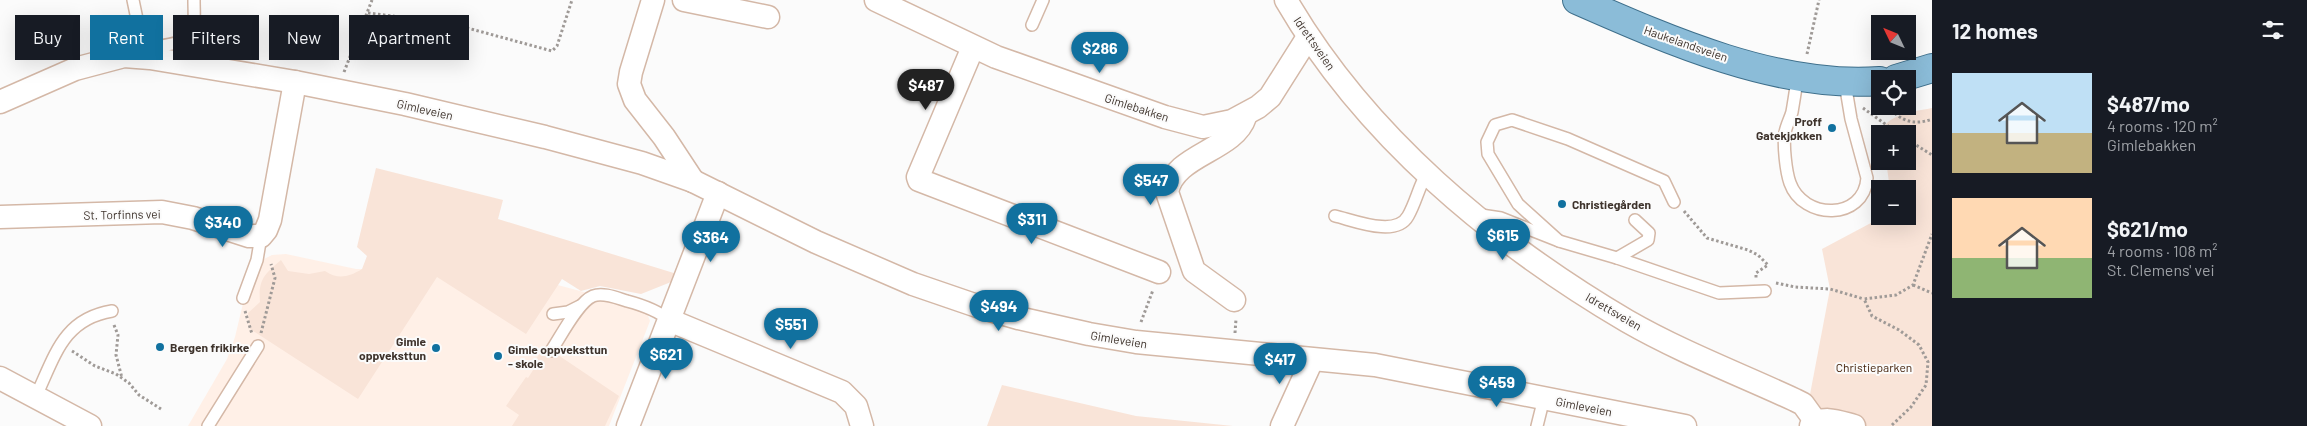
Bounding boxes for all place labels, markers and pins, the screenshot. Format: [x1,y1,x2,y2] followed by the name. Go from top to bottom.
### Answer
[1070,32,1130,74] pin: $286
[896,68,956,111] pin: $487
[1756,114,1822,142] place label: Proff Gatekjøkken
[1826,122,1838,134] marker: Proff Gatekjøkken
[1121,164,1181,206] pin: $547
[1572,197,1651,211] place label: Christiegården
[1556,198,1568,210] marker: Christiegården
[1002,202,1062,245] pin: $311
[193,206,253,248] pin: $340
[1473,218,1533,261] pin: $615
[681,220,741,263] pin: $364
[969,290,1029,332] pin: $494
[761,308,821,350] pin: $551
[359,334,426,362] place label: Gimle oppveksttun
[636,338,696,380] pin: $621
[170,340,250,354] place label: Bergen frikirke
[154,341,166,353] marker: Bergen frikirke
[430,342,442,354] marker: Gimle oppveksttun
[508,342,607,370] place label: Gimle oppveksttun - skole
[1250,342,1310,385] pin: $417
[492,350,504,362] marker: Gimle oppveksttun - skole
[1467,366,1527,408] pin: $459

